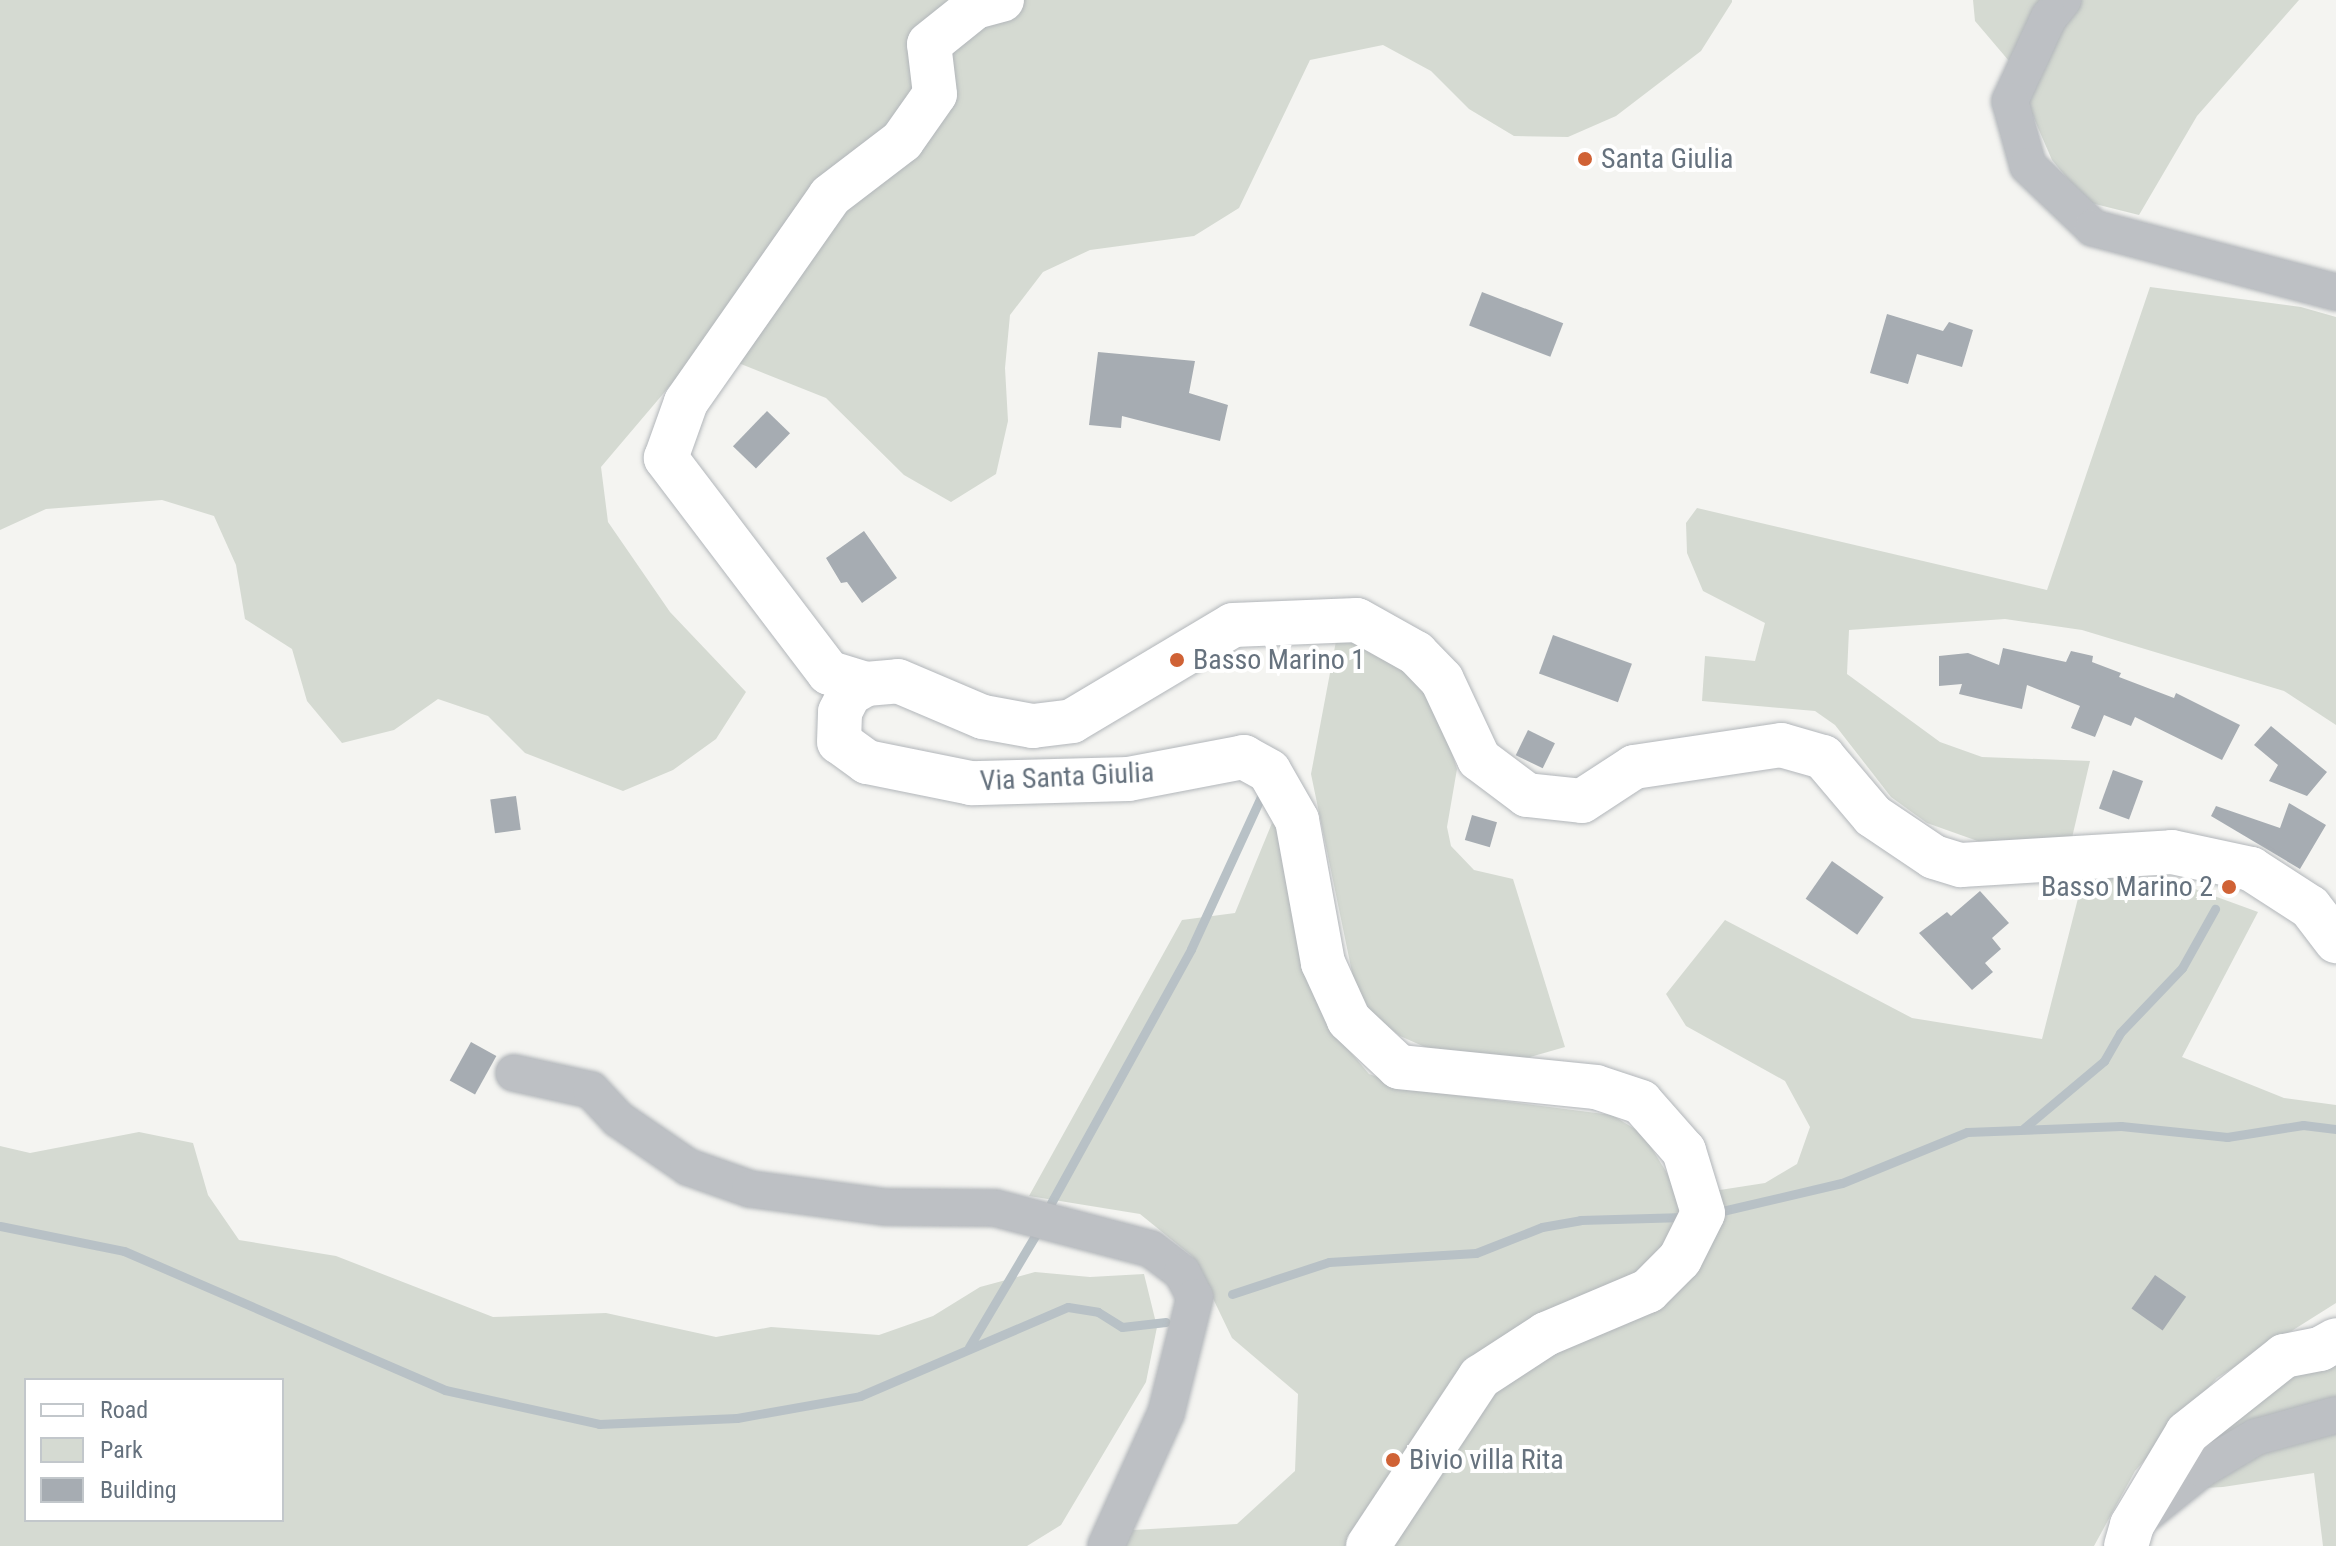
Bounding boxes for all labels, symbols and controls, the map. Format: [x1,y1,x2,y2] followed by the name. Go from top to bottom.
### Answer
[1601,142,1733,176] place label: Santa Giulia
[1576,150,1594,168] marker: Santa Giulia
[1193,643,1365,677] place label: Basso Marino 1
[1168,651,1186,669] marker: Basso Marino 1
[979,756,1155,798] street label: Via Santa Giulia
[2041,870,2213,904] place label: Basso Marino 2
[2220,878,2238,896] marker: Basso Marino 2
[24,1378,284,1522] legend
[100,1396,148,1424] text: Road
[100,1436,143,1464] text: Park
[1409,1443,1564,1477] place label: Bivio villa Rita
[1384,1451,1402,1469] marker: Bivio villa Rita
[100,1476,177,1504] text: Building

